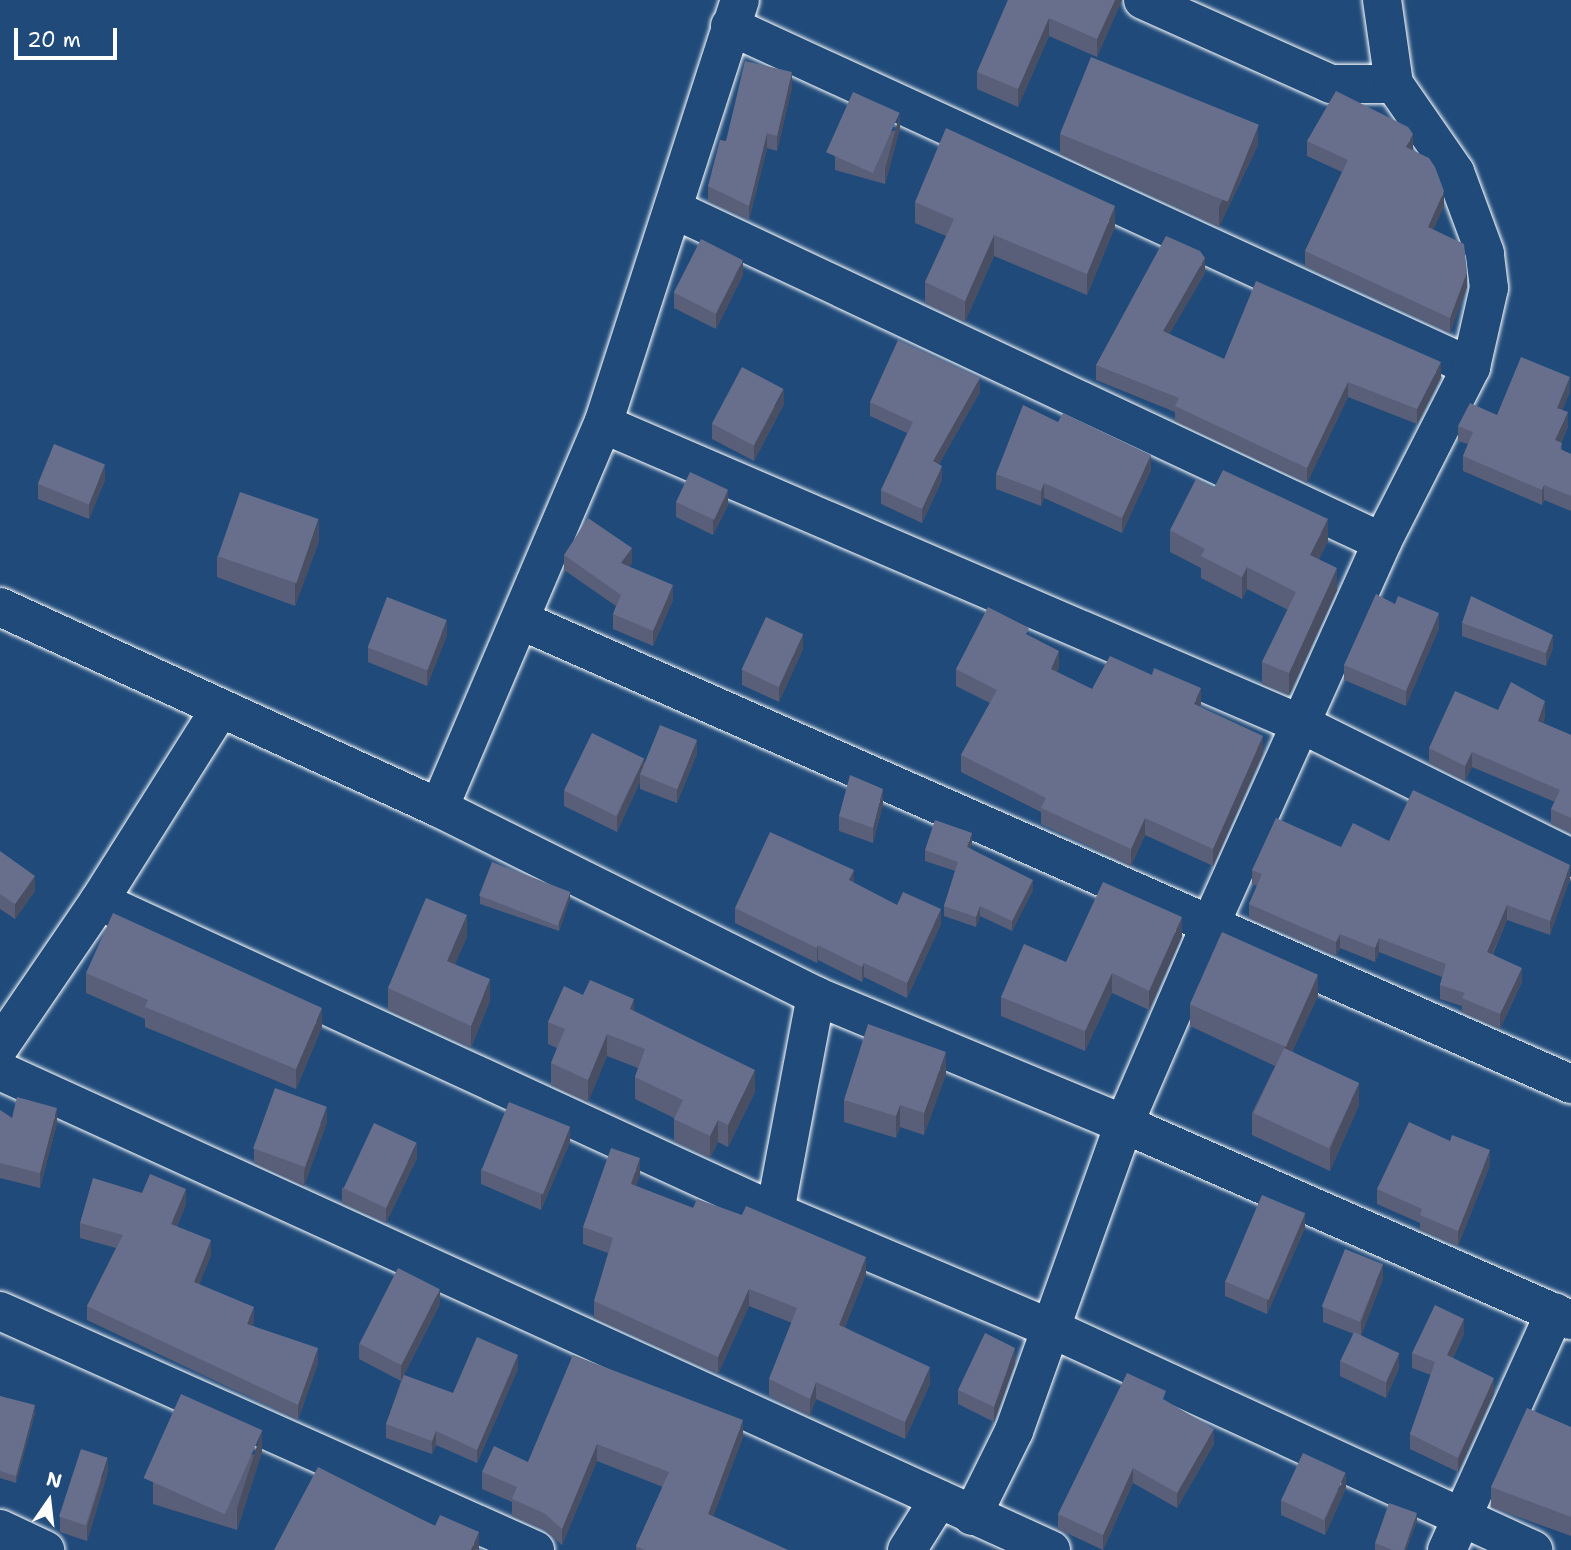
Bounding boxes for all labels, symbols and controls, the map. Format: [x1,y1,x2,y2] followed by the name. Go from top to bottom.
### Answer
[18,14,121,58] scale bar
[27,26,81,54] text: 20 m
[14,1466,84,1536] north arrow
[44,1466,65,1494] text: N

